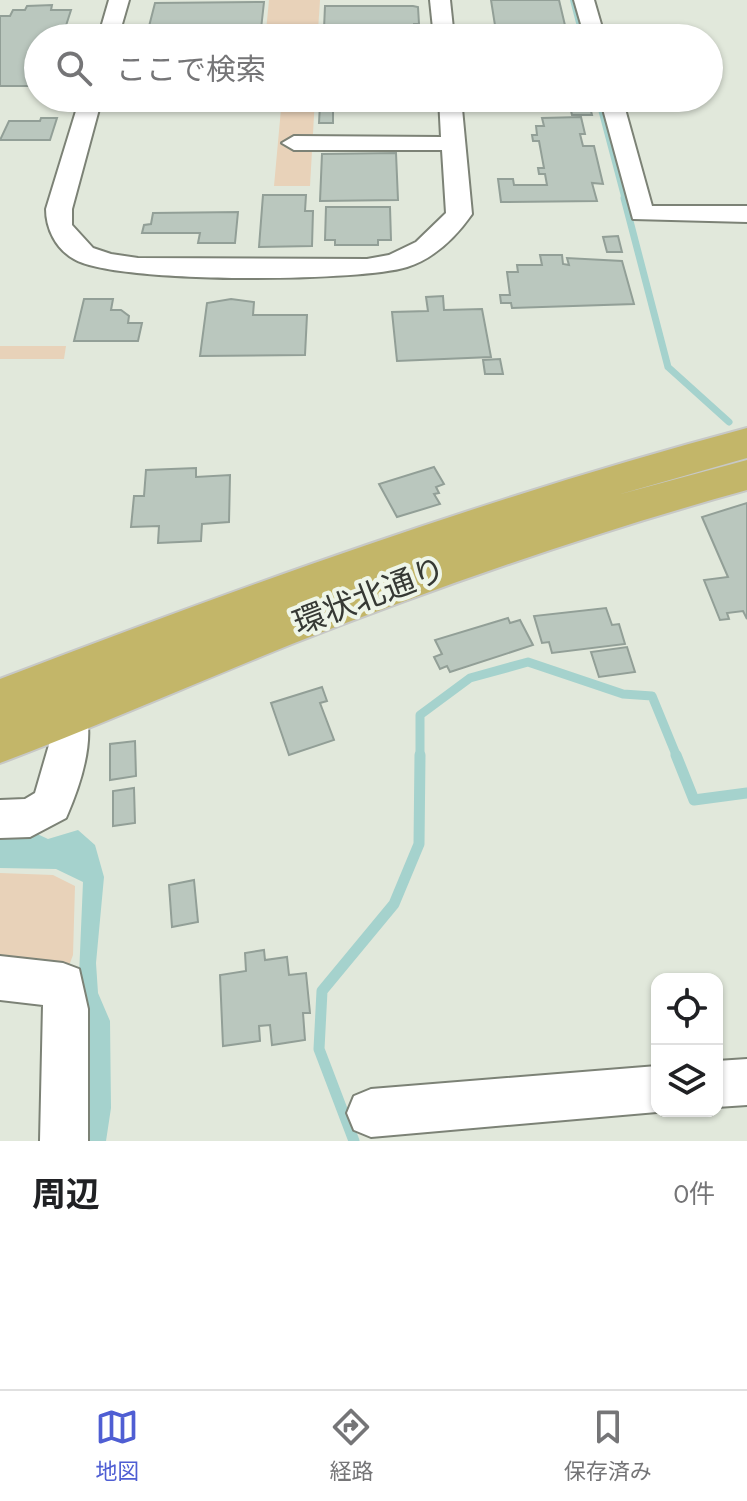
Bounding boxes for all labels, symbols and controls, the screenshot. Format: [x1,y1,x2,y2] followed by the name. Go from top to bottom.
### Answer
[24,24,723,112] search box
[52,46,96,90] icon: search
[116,48,266,91] text: ここで検索
[286,546,452,646] street label: 環状北通り
[651,973,723,1117] map controls
[651,973,723,1045] button: locate
[651,1045,723,1117] button: layers
[32,1170,100,1219] text: 周辺
[673,1175,715,1213] text: 0件
[95,1405,139,1487] tab: 地図
[329,1405,374,1487] tab: 経路
[564,1405,652,1487] tab: 保存済み

